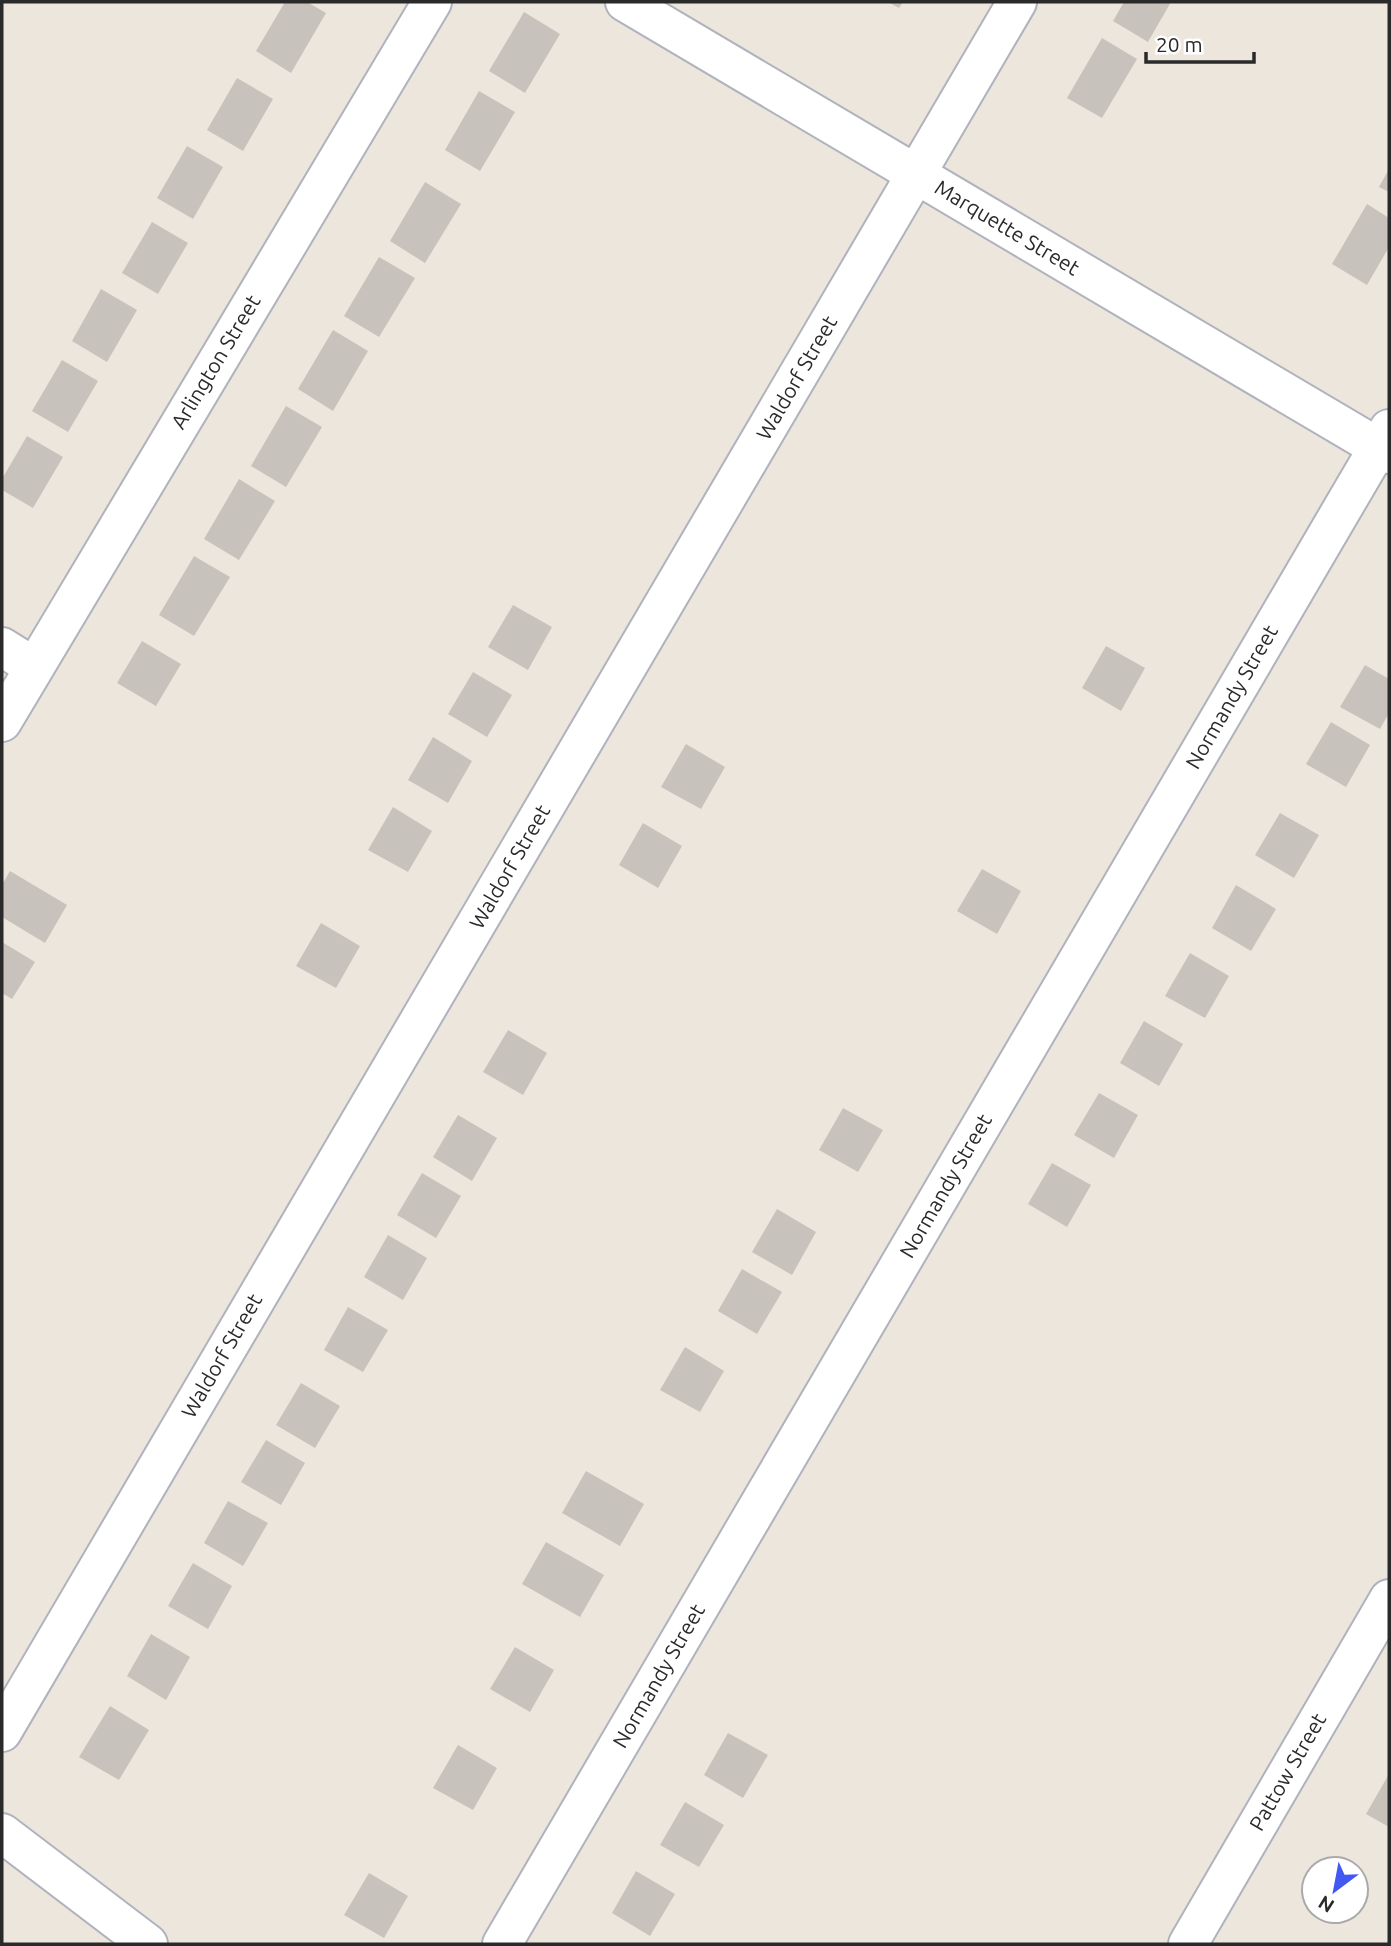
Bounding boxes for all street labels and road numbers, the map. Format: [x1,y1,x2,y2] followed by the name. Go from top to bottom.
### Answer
[931,175,1084,280] street label: Marquette Street
[166,290,265,433] street label: Arlington Street
[751,311,841,444] street label: Waldorf Street
[1180,620,1282,773] street label: Normandy Street
[464,800,554,933] street label: Waldorf Street
[894,1109,996,1262] street label: Normandy Street
[176,1289,266,1422] street label: Waldorf Street
[607,1599,709,1752] street label: Normandy Street
[1244,1708,1330,1835] street label: Pattow Street

